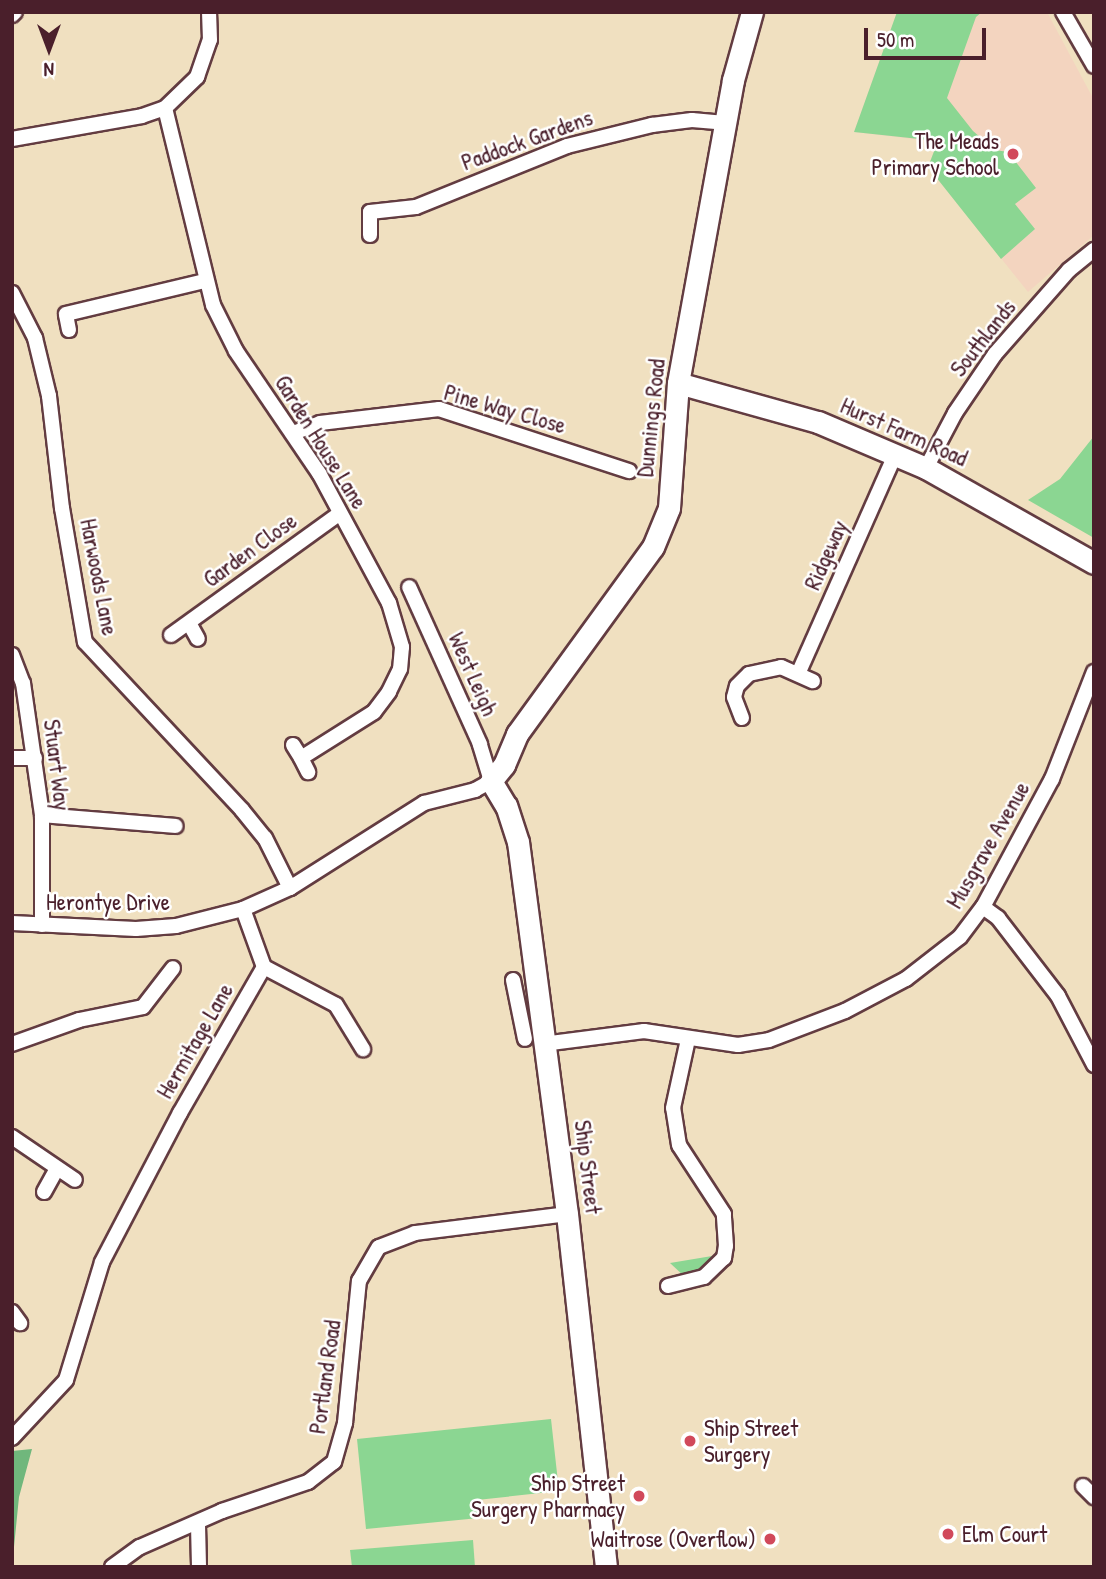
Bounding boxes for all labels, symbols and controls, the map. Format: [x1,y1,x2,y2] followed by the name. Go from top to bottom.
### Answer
[14,14,84,84] north arrow
[868,14,990,58] scale bar
[877,25,914,54] text: 50 m
[44,57,54,83] text: N
[458,104,596,176] street label: Paddock Gardens
[872,127,999,181] place label: The Meads Primary School
[1005,146,1021,162] marker: The Meads Primary School
[944,294,1022,382] street label: Southlands
[631,358,671,478] street label: Dunnings Road
[269,370,373,514] street label: Garden House Lane
[441,378,569,440] street label: Pine Way Close
[836,392,972,472] street label: Hurst Farm Road
[198,507,302,593] street label: Garden Close
[74,516,124,638] street label: Harwoods Lane
[798,516,854,594] street label: Ridgeway
[442,628,504,720] street label: West Leigh
[38,718,76,812] street label: Stuart Way
[941,777,1035,913] street label: Musgrave Avenue
[46,888,170,916] street label: Herontye Drive
[151,979,239,1103] street label: Hermitage Lane
[569,1119,607,1215] street label: Ship Street
[303,1318,347,1436] street label: Portland Road
[704,1414,798,1468] place label: Ship Street Surgery
[682,1433,698,1449] marker: Ship Street Surgery
[471,1469,625,1523] place label: Ship Street Surgery Pharmacy
[631,1488,647,1504] marker: Ship Street Surgery Pharmacy
[962,1520,1047,1548] place label: Elm Court
[591,1525,756,1553] place label: Waitrose (Overflow)
[940,1526,956,1542] marker: Elm Court
[762,1531,778,1547] marker: Waitrose (Overflow)

